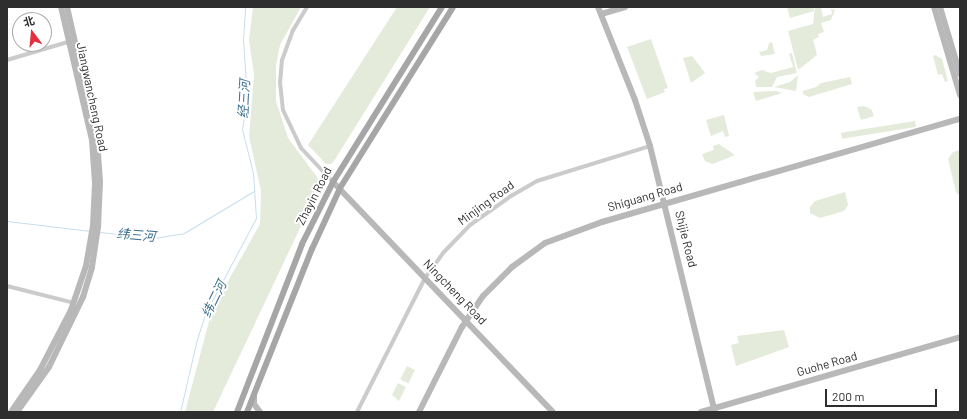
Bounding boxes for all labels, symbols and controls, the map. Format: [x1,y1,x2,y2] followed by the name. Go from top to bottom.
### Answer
[12,12,52,52] north arrow
[22,13,36,29] text: 北
[73,41,111,153] street label: Jiangwancheng Road
[235,79,253,119] water label: 经三河
[293,165,335,227] street label: Zhayin Road
[455,178,517,228] street label: Minjing Road
[606,179,684,215] street label: Shiguang Road
[672,209,700,269] street label: Shijie Road
[116,226,156,244] water label: 纬三河
[420,256,490,328] street label: Ningcheng Road
[198,278,230,320] water label: 纬二河
[795,349,859,379] street label: Guohe Road
[827,381,939,407] scale bar
[832,389,864,403] text: 200 m

